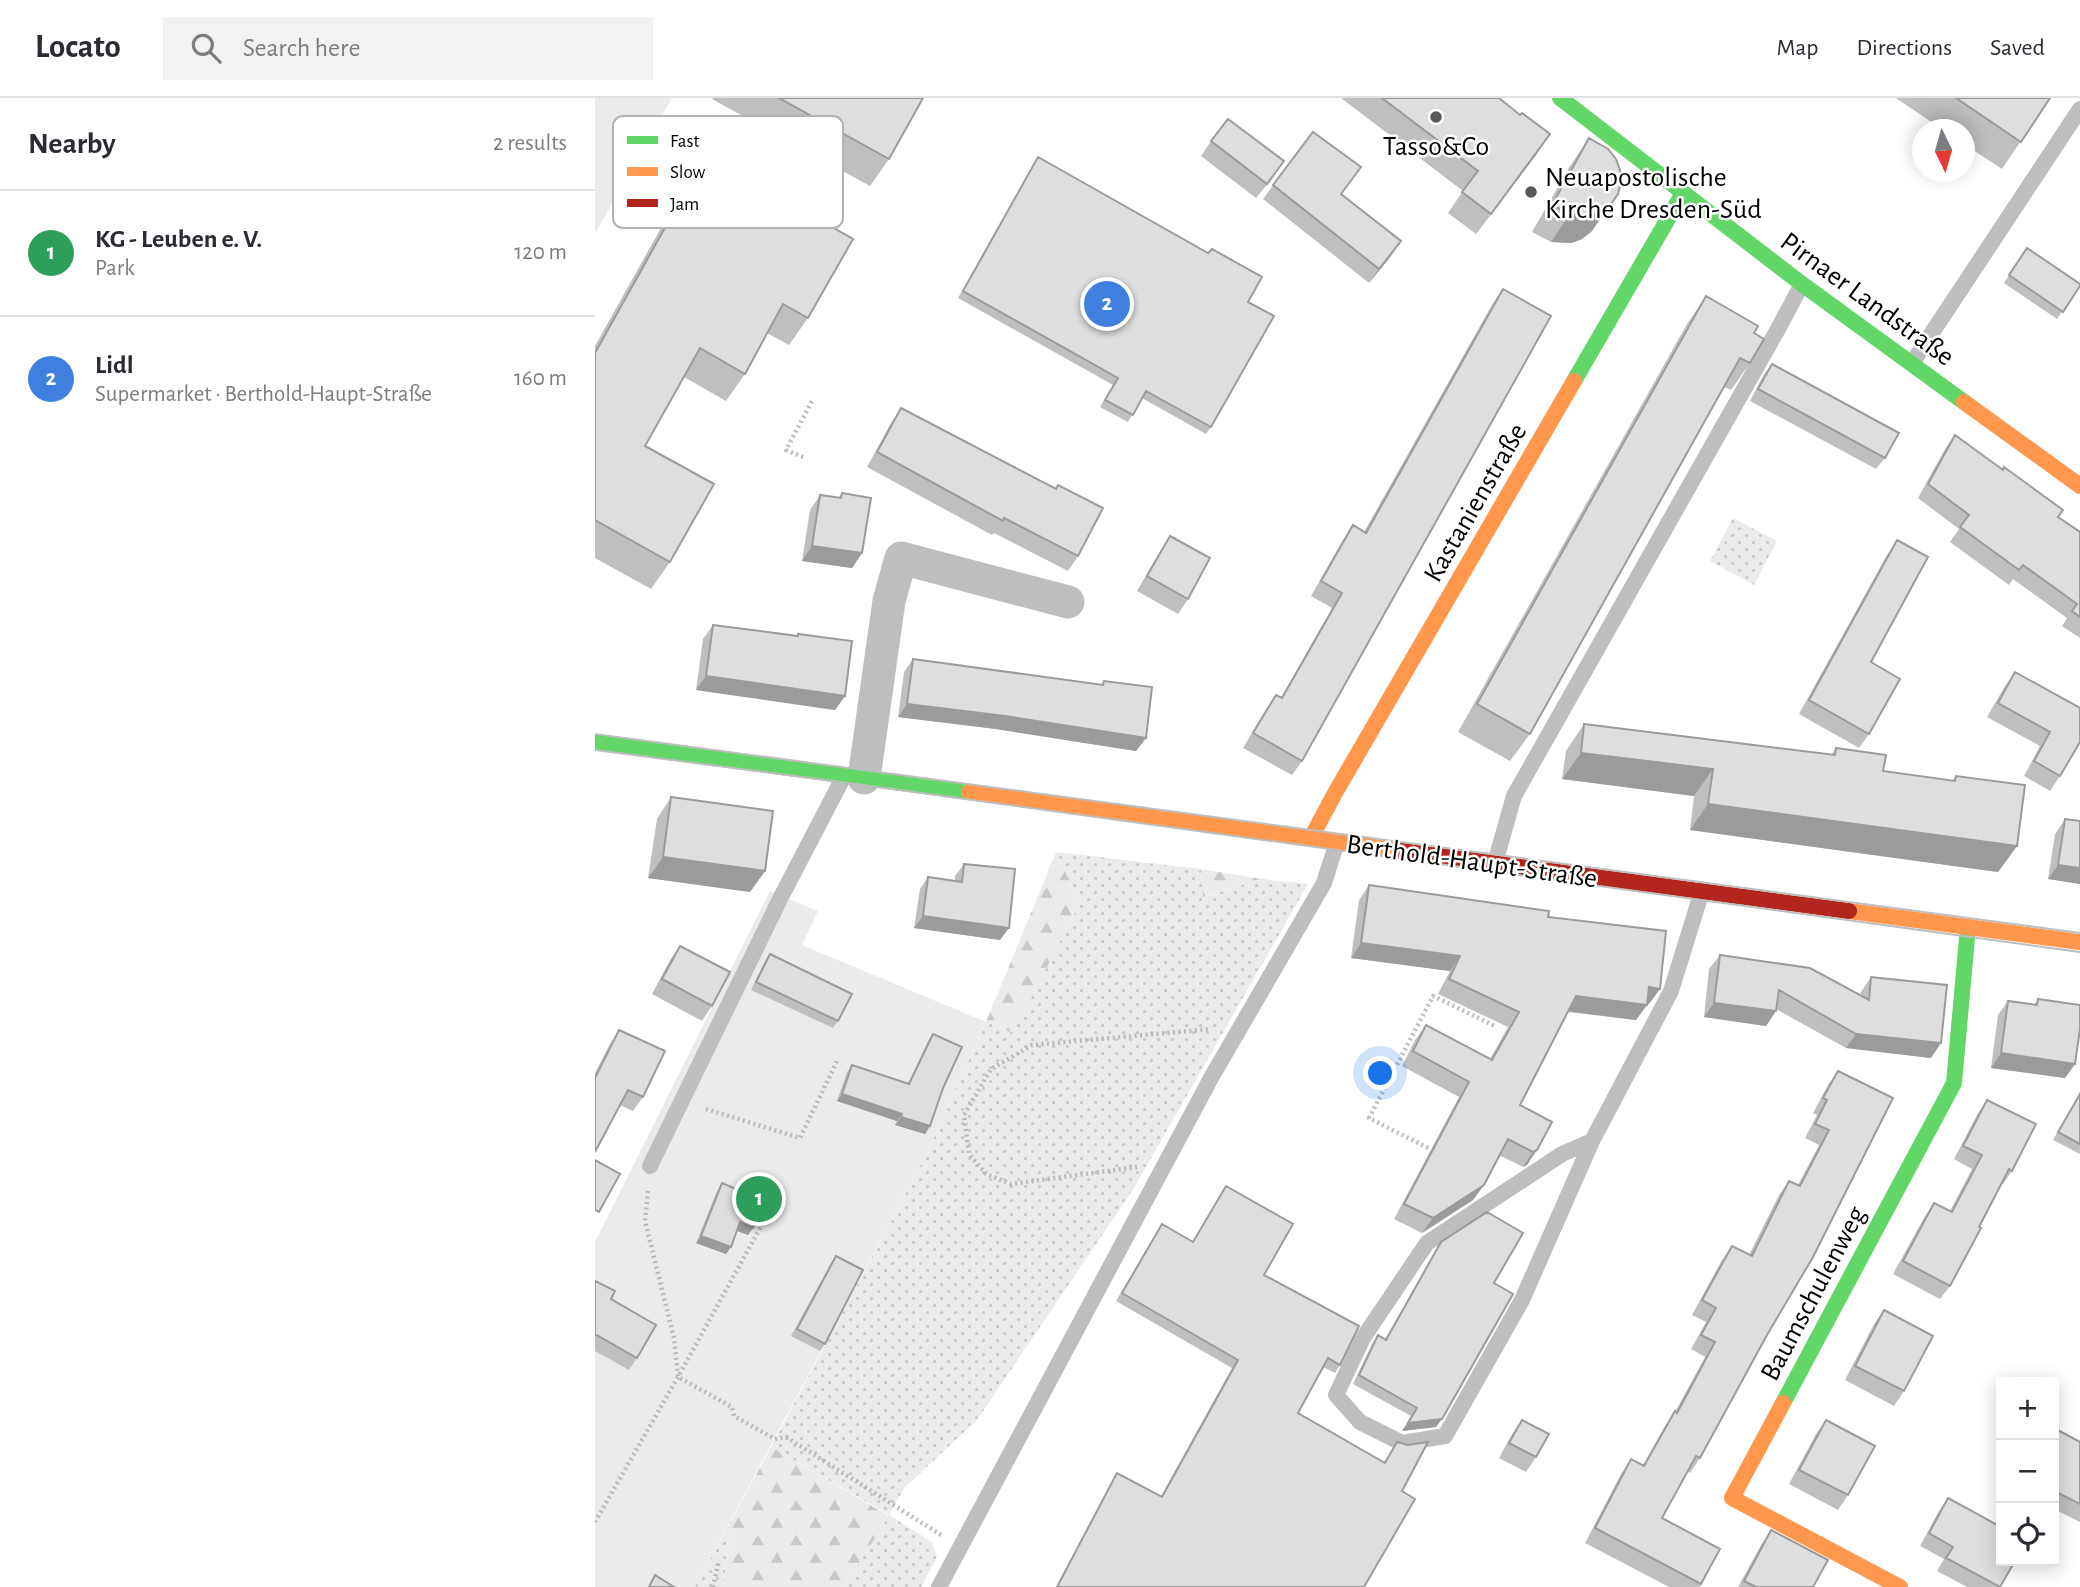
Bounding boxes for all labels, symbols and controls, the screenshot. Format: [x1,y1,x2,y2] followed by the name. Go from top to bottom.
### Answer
[163,17,653,80] search box
[187,29,225,67] icon: search
[35,31,121,64] text: Locato
[243,35,360,61] text: Search here
[1776,36,1818,60] text: Map
[1856,36,1952,60] text: Directions
[1990,36,2045,60] text: Saved
[1428,109,1444,125] marker: Tasso&Co
[613,116,843,228] legend
[1912,119,1975,182] north arrow
[28,129,116,159] text: Nearby
[493,132,567,155] text: 2 results
[670,132,700,151] text: Fast
[1383,133,1489,161] place label: Tasso&Co
[670,163,706,182] text: Slow
[1545,164,1762,224] place label: Neuapostolische Kirche Dresden-Süd
[1523,184,1539,200] marker: Neuapostolische Kirche Dresden-Süd
[670,195,699,214] text: Jam
[95,226,262,252] text: KG - Leuben e. V.
[1775,227,1959,372] street label: Pirnaer Landstraße
[47,241,55,264] text: 1
[514,241,567,264] text: 120 m
[95,257,135,280] text: Park
[1084,278,1130,330] pin: 2
[95,352,134,378] text: Lidl
[46,367,56,390] text: 2
[514,367,567,390] text: 160 m
[95,383,432,406] text: Supermarket · Berthold-Haupt-Straße
[1419,419,1532,587] street label: Kastanienstraße
[1345,831,1599,893] street label: Berthold-Haupt-Straße
[1363,1056,1397,1090] your location
[736,1173,782,1225] pin: 1
[1756,1202,1872,1386] street label: Baumschulenweg
[1996,1377,2059,1566] map controls
[1996,1377,2059,1440] button: +
[1996,1440,2059,1503] button: −
[1996,1503,2059,1566] button: locate

